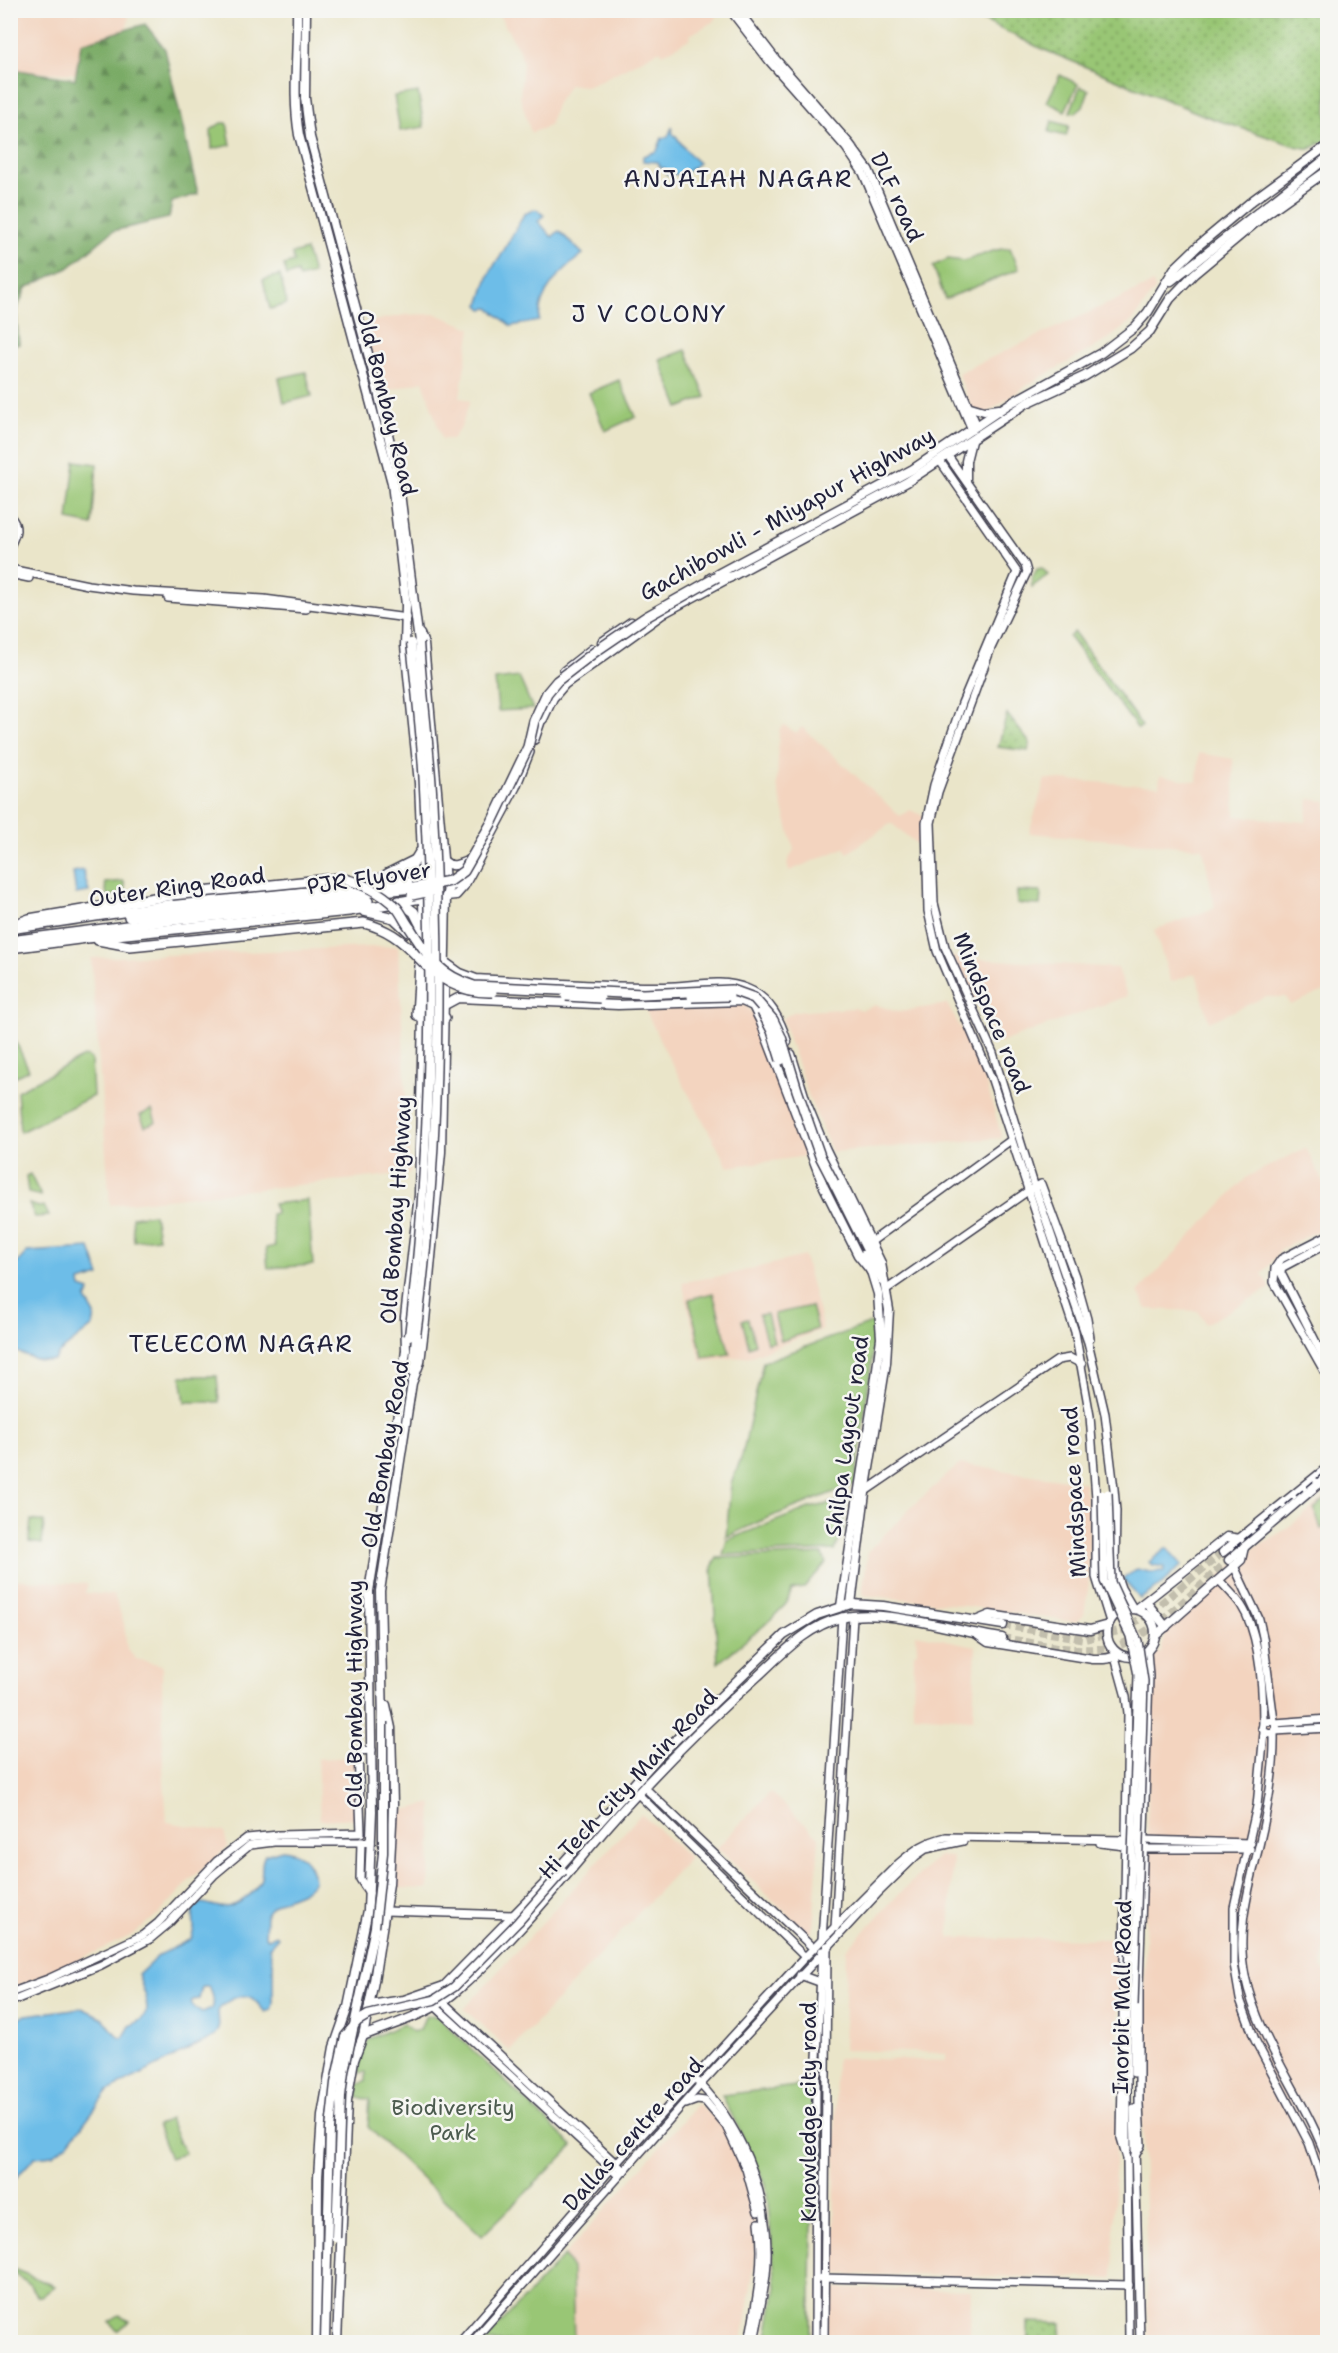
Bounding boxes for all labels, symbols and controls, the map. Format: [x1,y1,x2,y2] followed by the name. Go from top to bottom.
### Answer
[864,147,930,247] street label: DLF road
[623,163,853,195] district label: ANJAIAH NAGAR
[571,298,727,330] district label: J V COLONY
[350,307,424,499] street label: Old Bombay Road
[634,421,940,607] street label: Gachibowli - Miyapur Highway
[305,855,433,901] street label: PJR Flyover
[87,860,267,914] street label: Outer Ring Road
[946,928,1038,1098] street label: Mindspace road
[374,1095,418,1325] street label: Old Bombay Highway
[129,1328,353,1360] district label: TELECOM NAGAR
[819,1334,875,1538] street label: Shilpa Layout road
[354,1358,416,1550] street label: Old Bombay Road
[1055,1406,1093,1578] street label: Mindspace road
[340,1580,369,1808] street label: Old Bombay Highway
[532,1683,724,1885] street label: Hi Tech City Main Road
[1106,1900,1138,2094] street label: Inorbit Mall Road
[794,2001,823,2222] street label: Knowledge city road
[556,2051,710,2217] street label: Dallas centre road
[391,2093,515,2147] park label: Biodiversity Park

